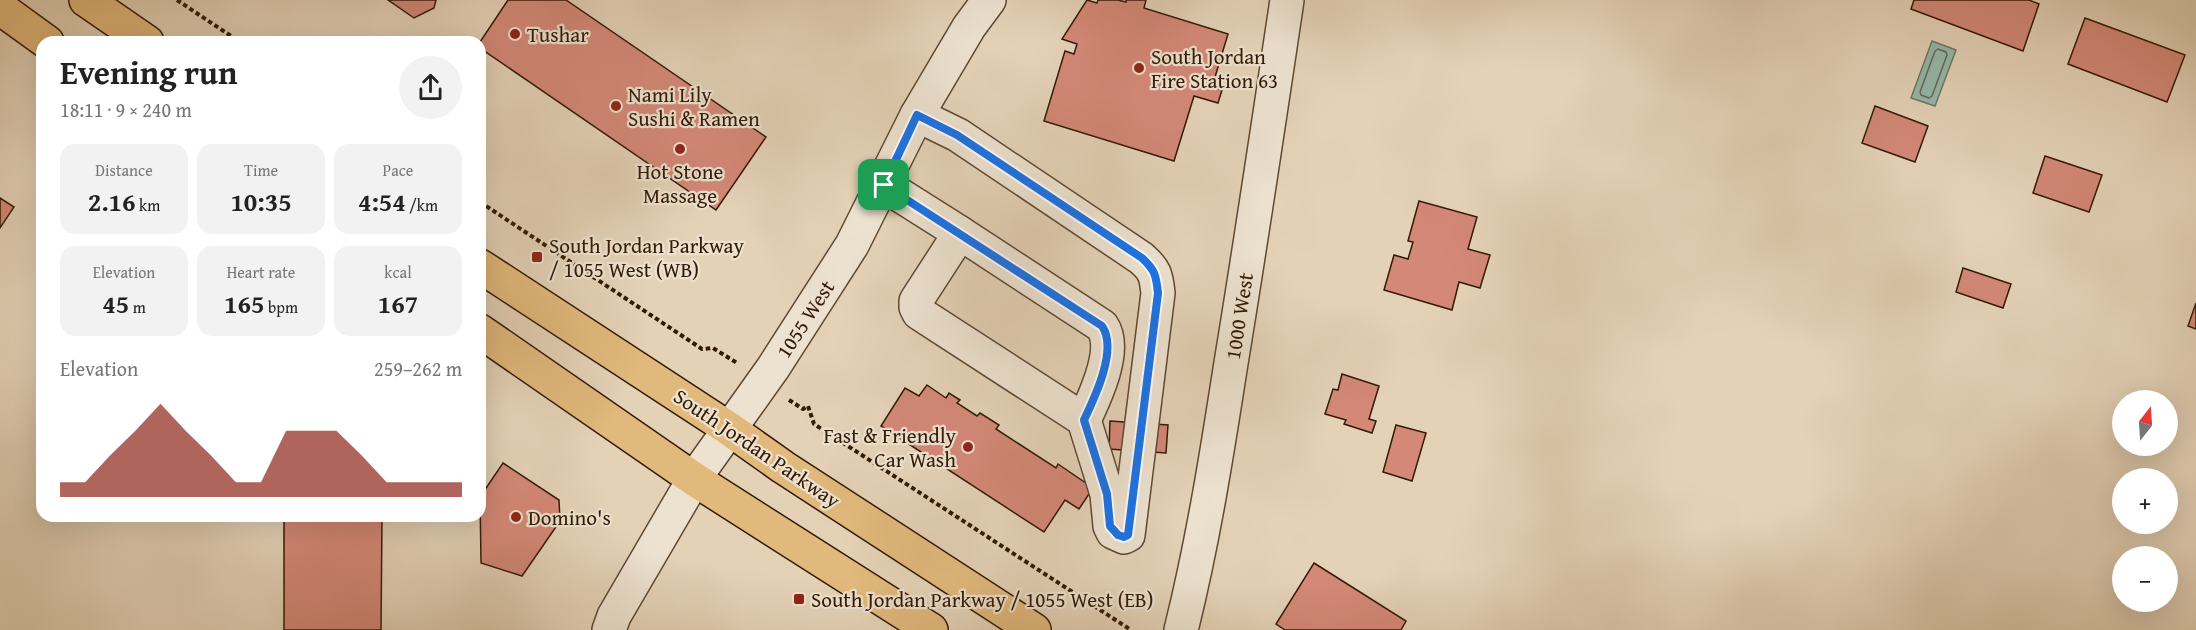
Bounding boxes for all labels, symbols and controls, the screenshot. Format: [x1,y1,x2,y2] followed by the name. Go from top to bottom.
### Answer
[527,19,589,50] place label: Tushar
[508,27,522,41] marker: Tushar
[1151,41,1278,96] place label: South Jordan Fire Station 63
[60,48,237,96] text: Evening run
[399,56,462,119] button: share
[1132,61,1146,75] marker: South Jordan Fire Station 63
[628,79,760,134] place label: Nami Lily Sushi & Ramen
[60,95,192,124] text: 18:11 · 9 × 240 m
[609,99,623,113] marker: Nami Lily Sushi & Ramen
[673,142,687,156] marker: Hot Stone Massage
[637,156,724,211] place label: Hot Stone Massage
[95,158,153,182] text: Distance
[244,158,278,182] text: Time
[383,158,413,182] text: Pace
[858,159,909,210] pin
[867,168,900,201] icon: arrive
[88,182,136,221] text: 2.16
[230,182,292,221] text: 10:35
[358,182,406,221] text: 4:54
[136,193,160,217] text: km
[406,193,438,217] text: /km
[549,230,745,285] place label: South Jordan Parkway / 1055 West (WB)
[530,250,544,264] marker: South Jordan Parkway / 1055 West (WB)
[93,260,155,284] text: Elevation
[227,260,295,284] text: Heart rate
[384,260,412,284] text: kcal
[1217,270,1261,362] street label: 1000 West
[768,273,842,364] street label: 1055 West
[102,284,129,323] text: 45
[224,284,264,323] text: 165
[378,284,418,323] text: 167
[129,295,146,319] text: m
[264,295,298,319] text: bpm
[60,354,138,383] text: Elevation
[374,354,462,383] text: 259–262 m
[668,381,847,516] street label: South Jordan Parkway
[2112,390,2178,456] north arrow
[2112,390,2178,612] map controls
[823,420,957,475] place label: Fast & Friendly Car Wash
[961,440,975,454] marker: Fast & Friendly Car Wash
[2112,468,2178,534] button: +
[528,502,611,533] place label: Domino's
[509,510,523,524] marker: Domino's
[2112,546,2178,612] button: −
[811,584,1154,615] place label: South Jordan Parkway / 1055 West (EB)
[792,592,806,606] marker: South Jordan Parkway / 1055 West (EB)

